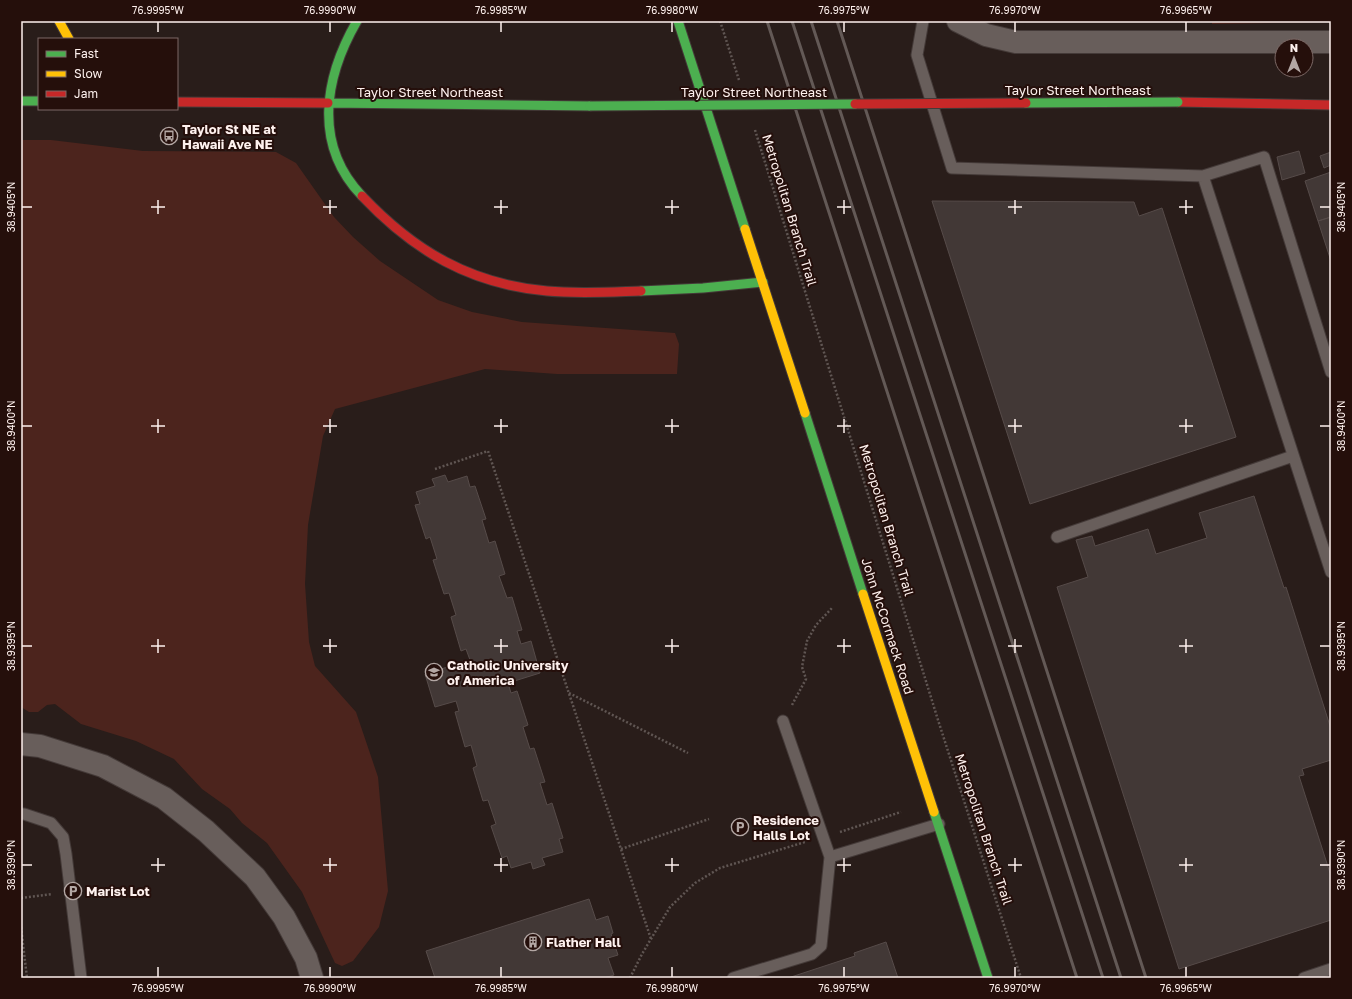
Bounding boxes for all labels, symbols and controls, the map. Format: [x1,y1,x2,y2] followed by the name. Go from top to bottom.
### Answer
[132,4,184,16] text: 76.9995°W
[304,4,356,16] text: 76.9990°W
[475,4,527,16] text: 76.9985°W
[646,4,699,16] text: 76.9980°W
[818,4,870,16] text: 76.9975°W
[989,4,1041,16] text: 76.9970°W
[1160,4,1212,16] text: 76.9965°W
[38,38,178,110] legend
[1274,38,1314,78] north arrow
[1290,41,1298,54] text: N
[74,46,99,61] text: Fast
[74,66,102,81] text: Slow
[1005,82,1151,98] street label: Taylor Street Northeast
[357,84,503,100] street label: Taylor Street Northeast
[681,84,827,100] street label: Taylor Street Northeast
[74,86,98,101] text: Jam
[182,121,276,152] place label: Taylor St NE at Hawaii Ave NE
[159,126,179,146] bus stop icon: Taylor St NE at Hawaii Ave NE
[759,132,821,288] street label: Metropolitan Branch Trail
[5,182,17,232] text: 38.9405°N
[1335,182,1347,232] text: 38.9405°N
[5,401,17,452] text: 38.9400°N
[1335,401,1347,452] text: 38.9400°N
[856,442,918,598] street label: Metropolitan Branch Trail
[858,556,918,696] street label: John McCormack Road
[5,621,17,671] text: 38.9395°N
[1335,621,1347,671] text: 38.9395°N
[447,657,569,688] place label: Catholic University of America
[424,662,444,682] school or university icon: Catholic University of America
[952,751,1016,907] street label: Metropolitan Branch Trail
[753,812,819,843] place label: Residence Halls Lot
[730,817,750,837] parking icon: Residence Halls Lot
[5,840,17,890] text: 38.9390°N
[1335,840,1347,890] text: 38.9390°N
[63,881,83,901] parking icon: Marist Lot
[86,883,150,899] place label: Marist Lot
[523,932,543,952] building icon: Flather Hall
[546,934,621,950] place label: Flather Hall
[132,982,184,994] text: 76.9995°W
[304,982,356,994] text: 76.9990°W
[475,982,527,994] text: 76.9985°W
[646,982,699,994] text: 76.9980°W
[818,982,870,994] text: 76.9975°W
[989,982,1041,994] text: 76.9970°W
[1160,982,1212,994] text: 76.9965°W

